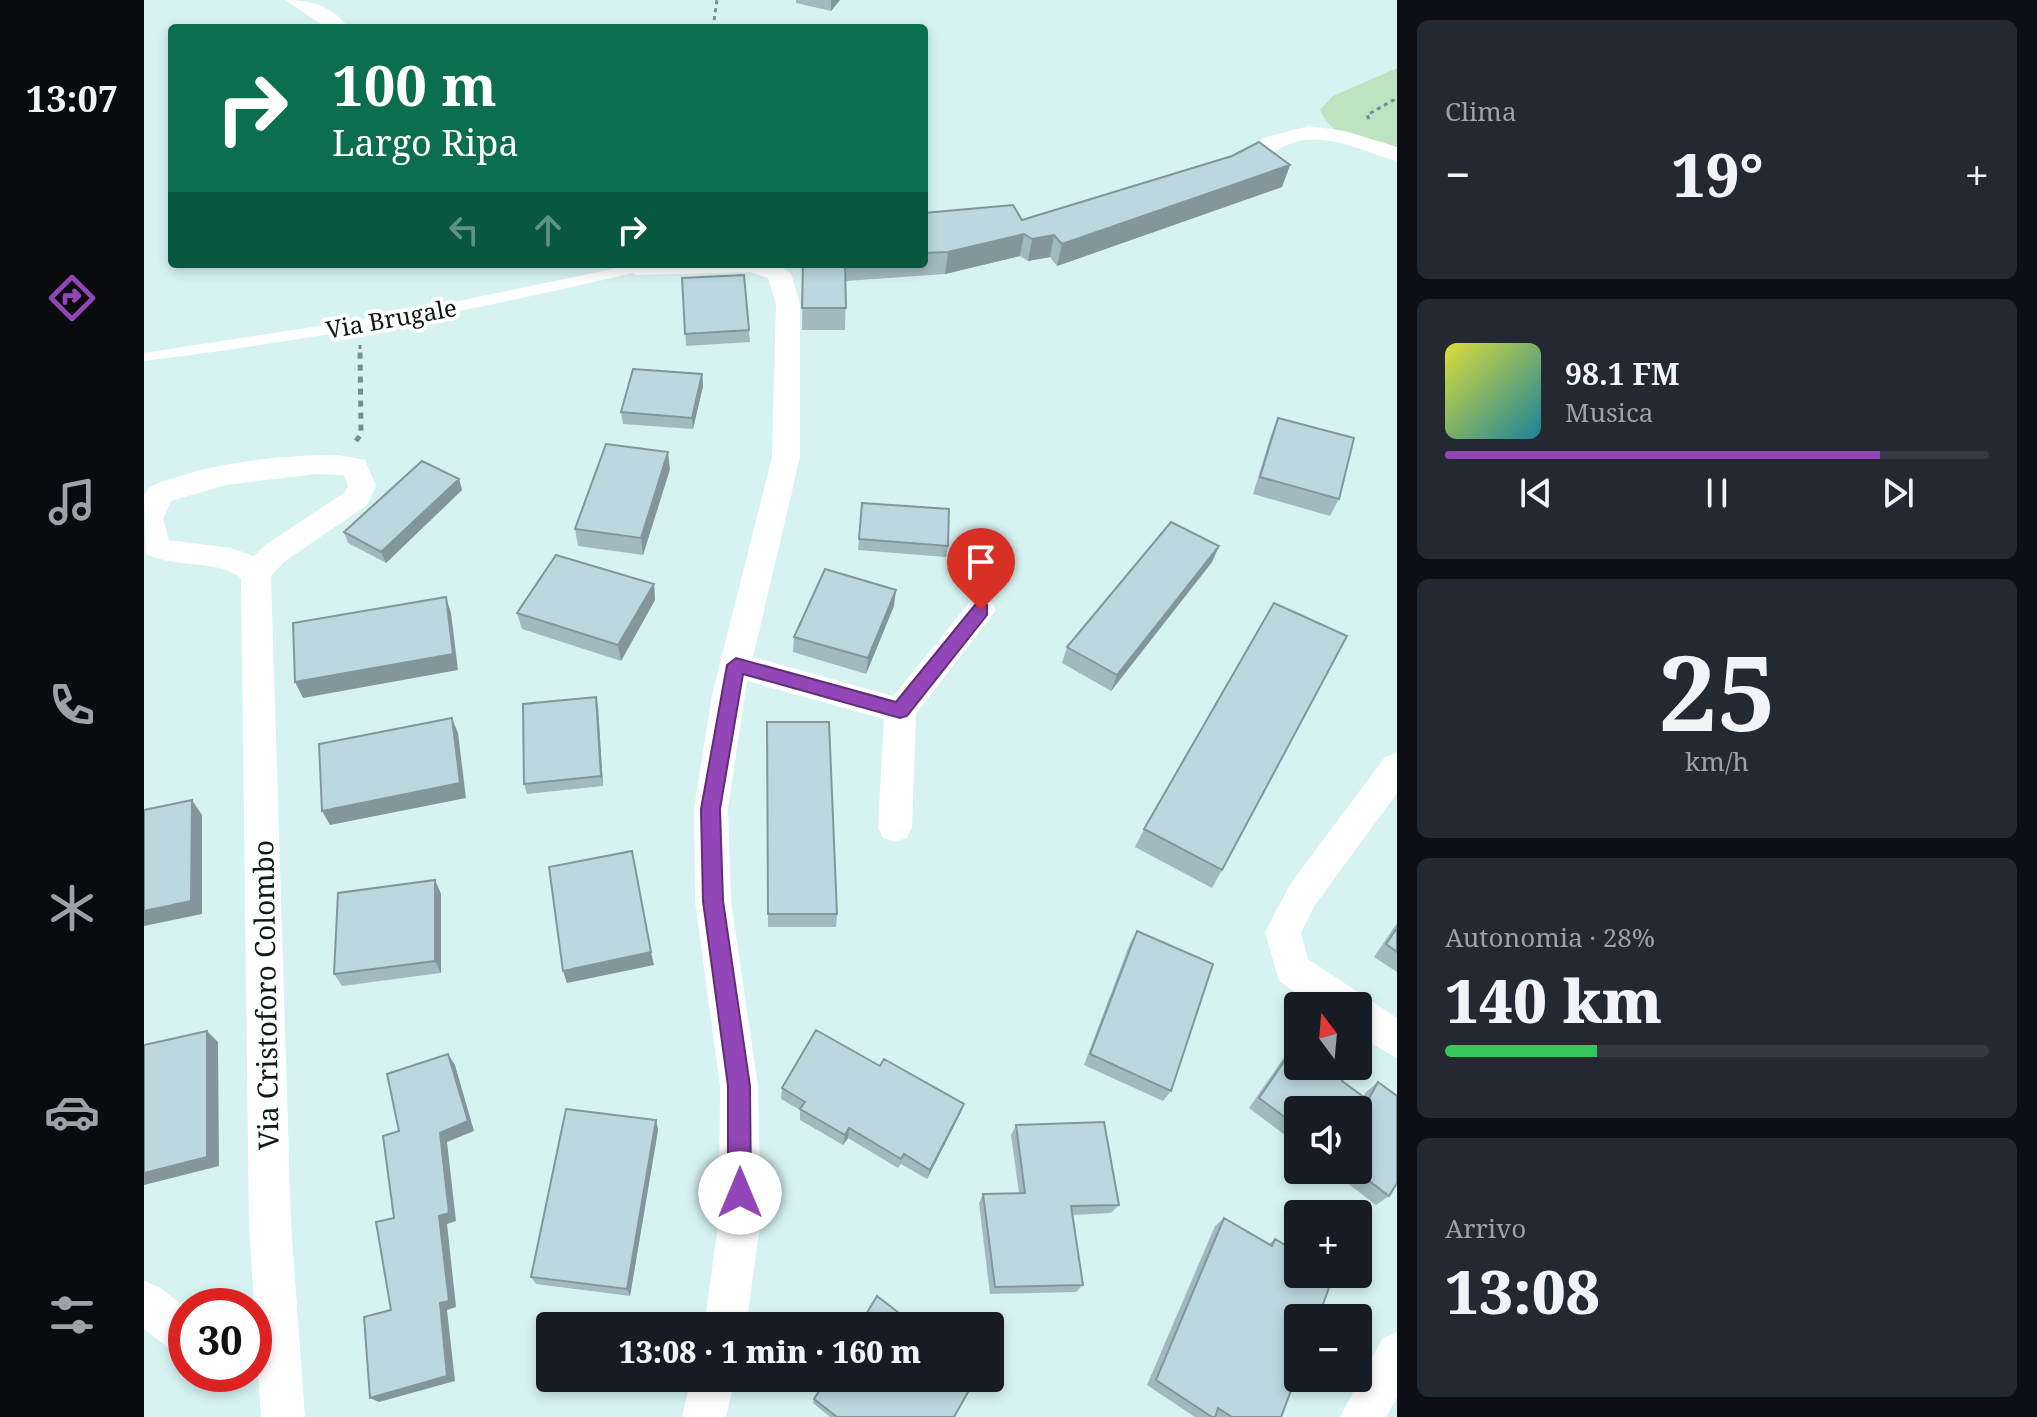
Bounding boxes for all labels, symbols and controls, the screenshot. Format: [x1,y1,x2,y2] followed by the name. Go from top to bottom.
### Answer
[332,46,497,122] text: 100 m
[200,56,304,160] icon: right
[26,74,118,123] text: 13:07
[1445,93,1517,129] text: Clima
[332,118,519,167] text: Largo Ripa
[1671,133,1763,215] text: 19°
[1445,144,1470,204] text: −
[1964,144,1989,204] text: +
[442,208,486,252] icon: left
[526,208,570,252] icon: ahead
[610,208,654,252] icon: right
[44,270,100,326] icon: directions
[323,290,459,346] street label: Via Brugale
[1565,353,1680,394] text: 98.1 FM
[1565,394,1653,430] text: Musica
[1514,471,1558,515] icon: previous
[1695,471,1739,515] icon: pause
[1876,471,1920,515] icon: next
[44,474,100,530] icon: music
[947,528,1015,610] pin
[959,540,1003,584] icon: arrive
[1658,620,1776,761] text: 25
[44,677,100,733] icon: phone
[1685,743,1749,779] text: km/h
[243,840,287,1150] street label: Via Cristoforo Colombo
[44,880,100,936] icon: climate
[1445,919,1655,955] text: Autonomia · 28%
[1445,959,1662,1041] text: 140 km
[1284,992,1372,1080] north arrow
[1284,992,1372,1392] map controls
[44,1084,100,1140] icon: car
[1284,1096,1372,1184] button: sound
[698,1151,782,1235] position arrow
[1284,1200,1372,1288] button: +
[1445,1210,1526,1246] text: Arrivo
[1445,1250,1600,1332] text: 13:08
[44,1287,100,1343] icon: filters
[168,1288,272,1392] speed limit sign: 30
[1284,1304,1372,1392] button: −
[619,1331,921,1372] text: 13:08 · 1 min · 160 m

